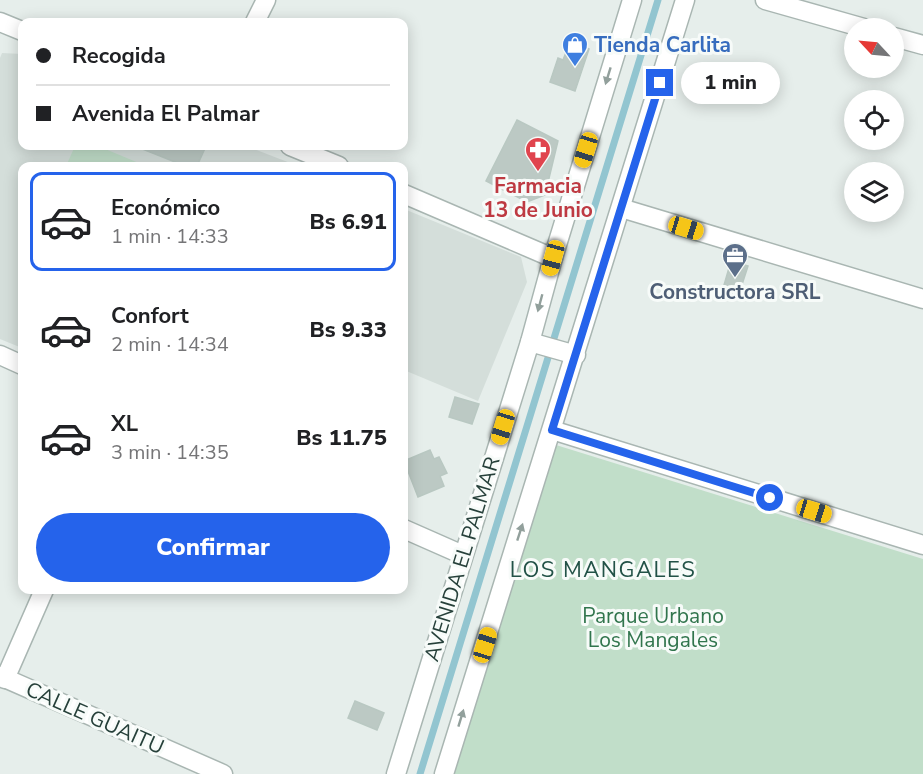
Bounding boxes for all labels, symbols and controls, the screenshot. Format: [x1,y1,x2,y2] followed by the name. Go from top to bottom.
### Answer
[844,18,904,78] north arrow
[844,18,904,222] map controls
[560,30,590,68] shop icon: Tienda Carlita
[594,31,731,59] place label: Tienda Carlita
[72,41,166,71] text: Recogida
[681,62,780,104] callout: 1 min
[603,67,612,85] one-way arrow
[646,69,673,96] route end
[704,69,757,96] text: 1 min
[844,90,904,150] button: locate
[72,99,260,129] text: Avenida El Palmar
[572,130,600,170] car
[523,135,553,173] pharmacy icon: Farmacia 13 de Junio
[844,162,904,222] button: layers
[483,172,593,224] place label: Farmacia 13 de Junio
[111,193,220,223] text: Económico
[39,195,93,249] icon: car
[309,207,387,237] text: Bs 6.91
[666,214,706,242] car
[111,223,229,250] text: 1 min · 14:33
[540,238,566,278] car
[720,241,750,279] office icon: Constructora SRL
[649,278,821,306] place label: Constructora SRL
[535,294,545,312] one-way arrow
[111,301,189,331] text: Confort
[39,303,93,357] icon: car
[309,315,387,345] text: Bs 9.33
[111,331,229,358] text: 2 min · 14:34
[489,407,517,447] car
[111,409,138,439] text: XL
[39,411,93,465] icon: car
[296,423,387,453] text: Bs 11.75
[111,439,229,466] text: 3 min · 14:35
[418,453,506,665] street label: AVENIDA EL PALMAR
[756,484,783,511] route start
[794,497,834,525] car
[36,513,390,582] button: Confirmar
[516,523,525,541] one-way arrow
[510,555,696,585] district label: LOS MANGALES
[582,602,724,654] park label: Parque Urbano Los Mangales
[471,625,499,665] car
[21,675,169,761] street label: CALLE GUAITU
[457,709,467,727] one-way arrow

